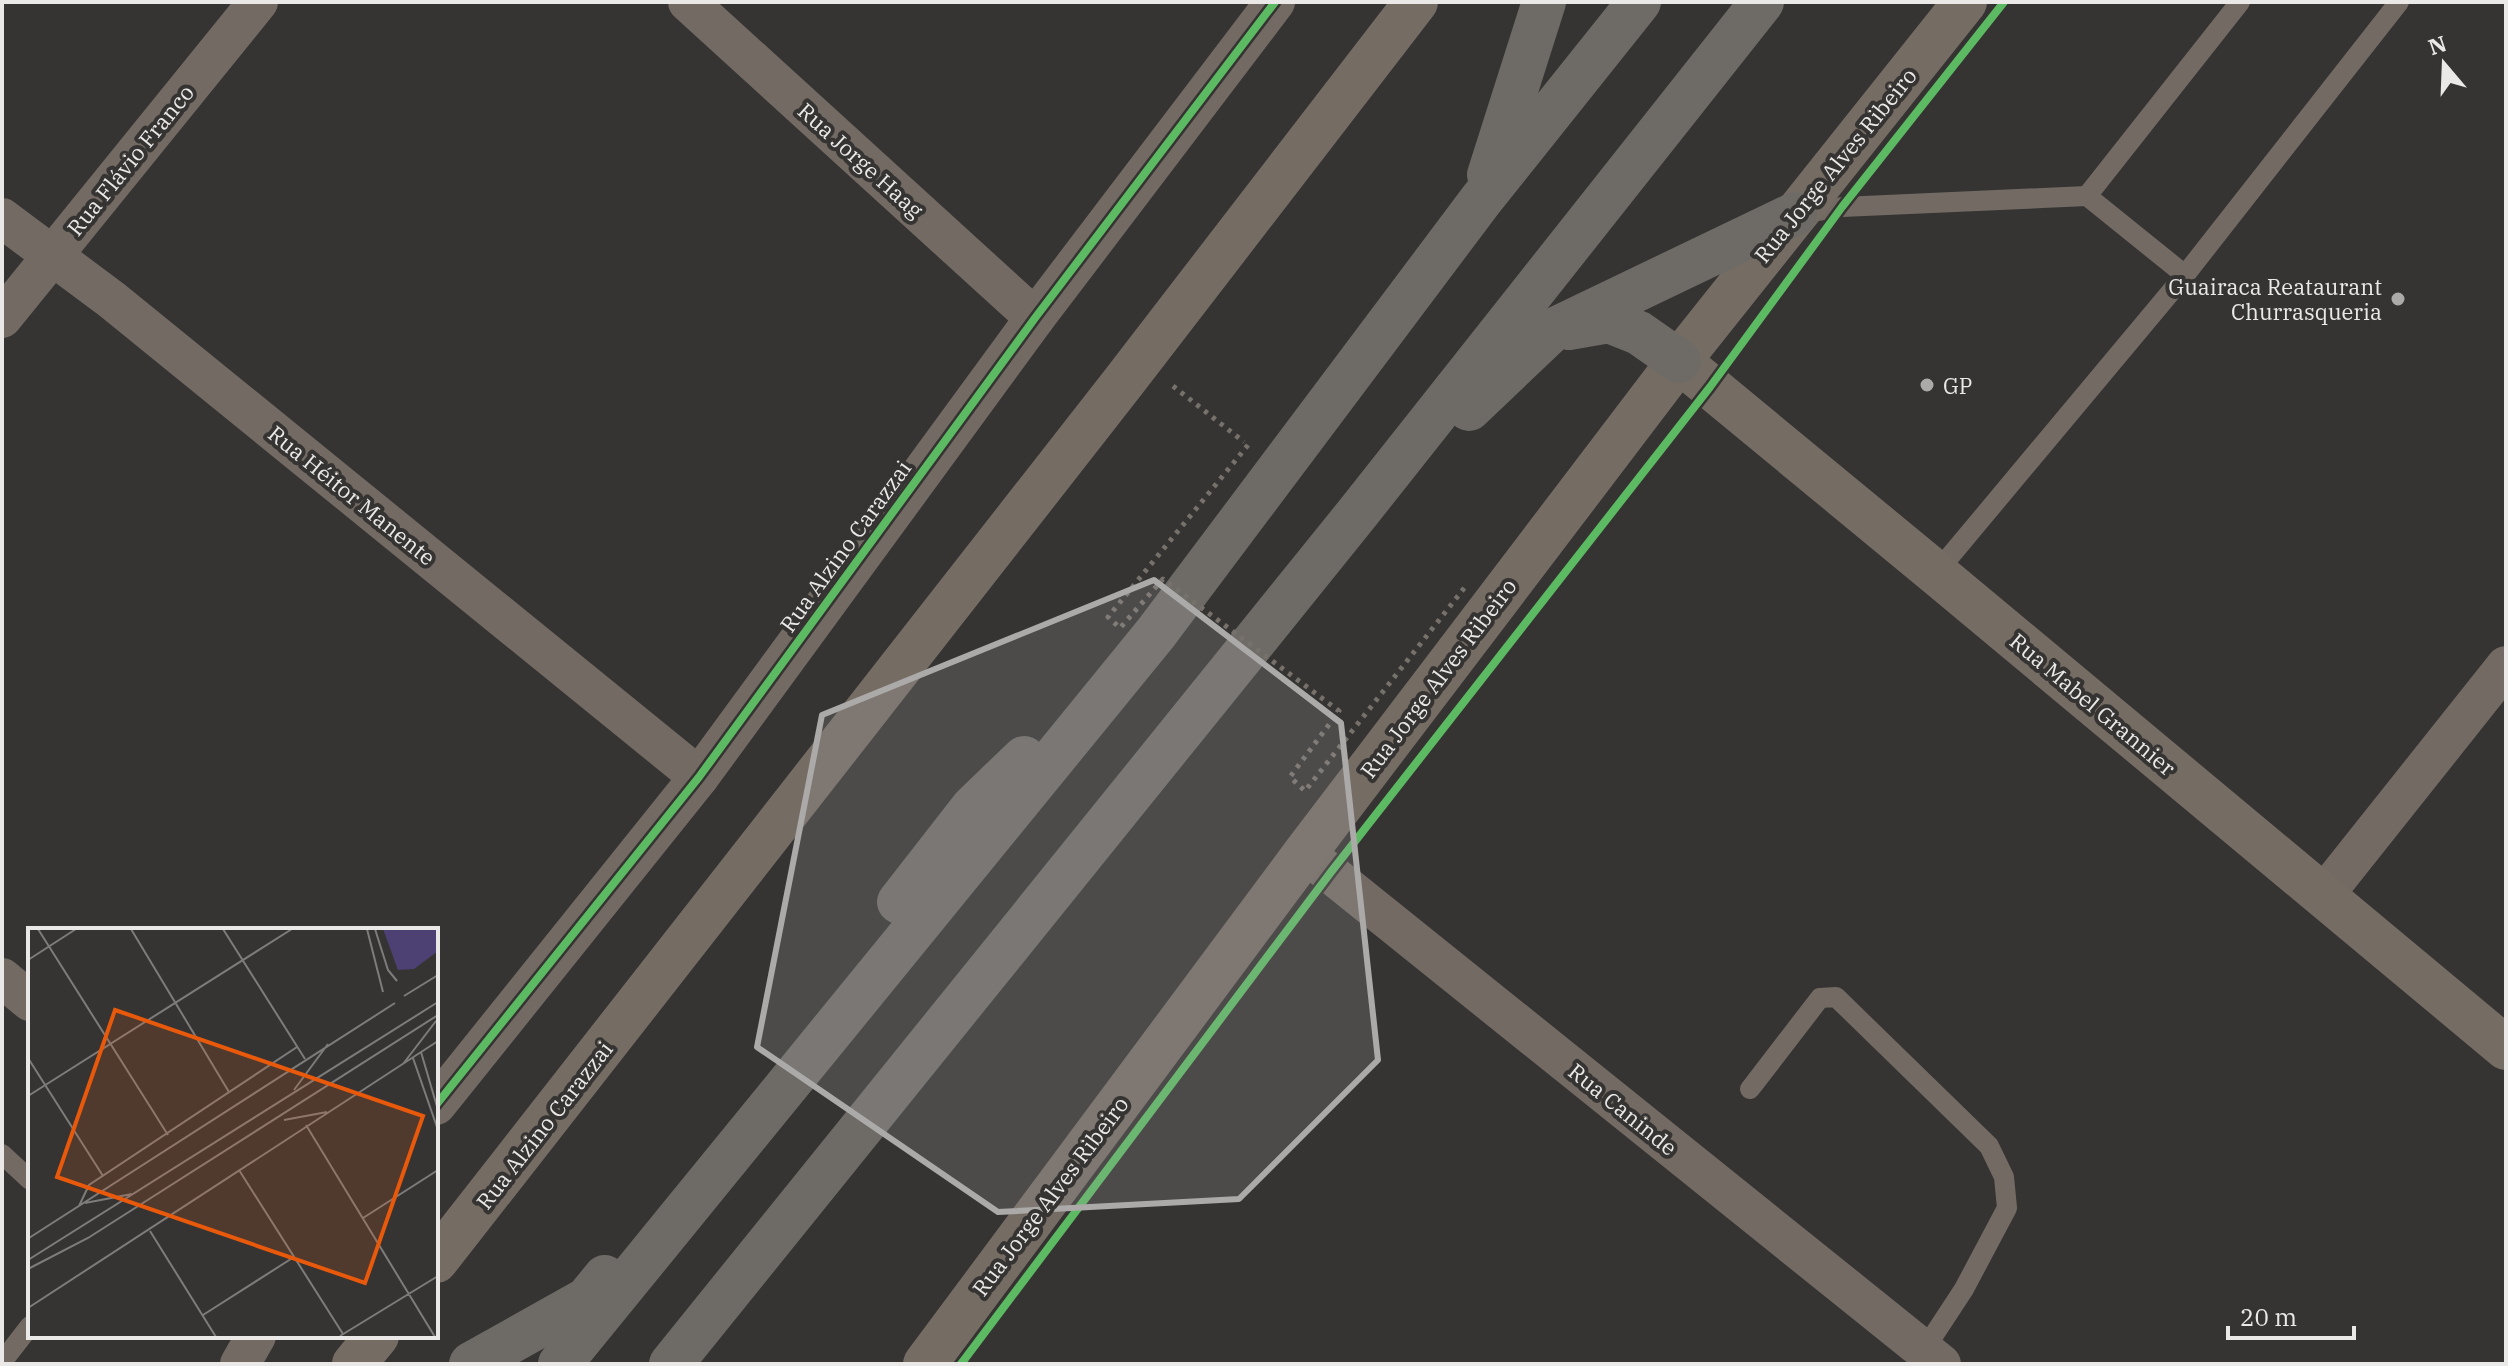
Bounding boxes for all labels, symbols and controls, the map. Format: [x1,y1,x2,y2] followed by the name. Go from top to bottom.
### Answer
[2404,24,2484,104] north arrow
[2424,28,2450,61] text: N
[1747,62,1923,268] street label: Rua Jorge Alves Ribeiro
[60,78,200,242] street label: Rua Flávio Franco
[792,96,930,224] street label: Rua Jorge Haag
[2168,272,2382,326] place label: Guairaca Reataurant Churrasqueria
[2389,290,2407,308] marker: Guairaca Reataurant Churrasqueria
[1943,371,1973,400] place label: GP
[1918,376,1936,394] marker: GP
[262,419,442,571] street label: Rua Héitor Manente
[773,454,917,638] street label: Rua Alzino Carazzai
[1353,572,1523,784] street label: Rua Jorge Alves Ribeiro
[2004,626,2182,782] street label: Rua Mabel Grannier
[28,928,438,1338] inset map
[469,1035,619,1215] street label: Rua Alzino Carazzai
[1563,1056,1683,1162] street label: Rua Caninde
[965,1090,1135,1302] street label: Rua Jorge Alves Ribeiro
[2228,1290,2354,1340] scale bar
[2240,1301,2297,1333] text: 20 m

